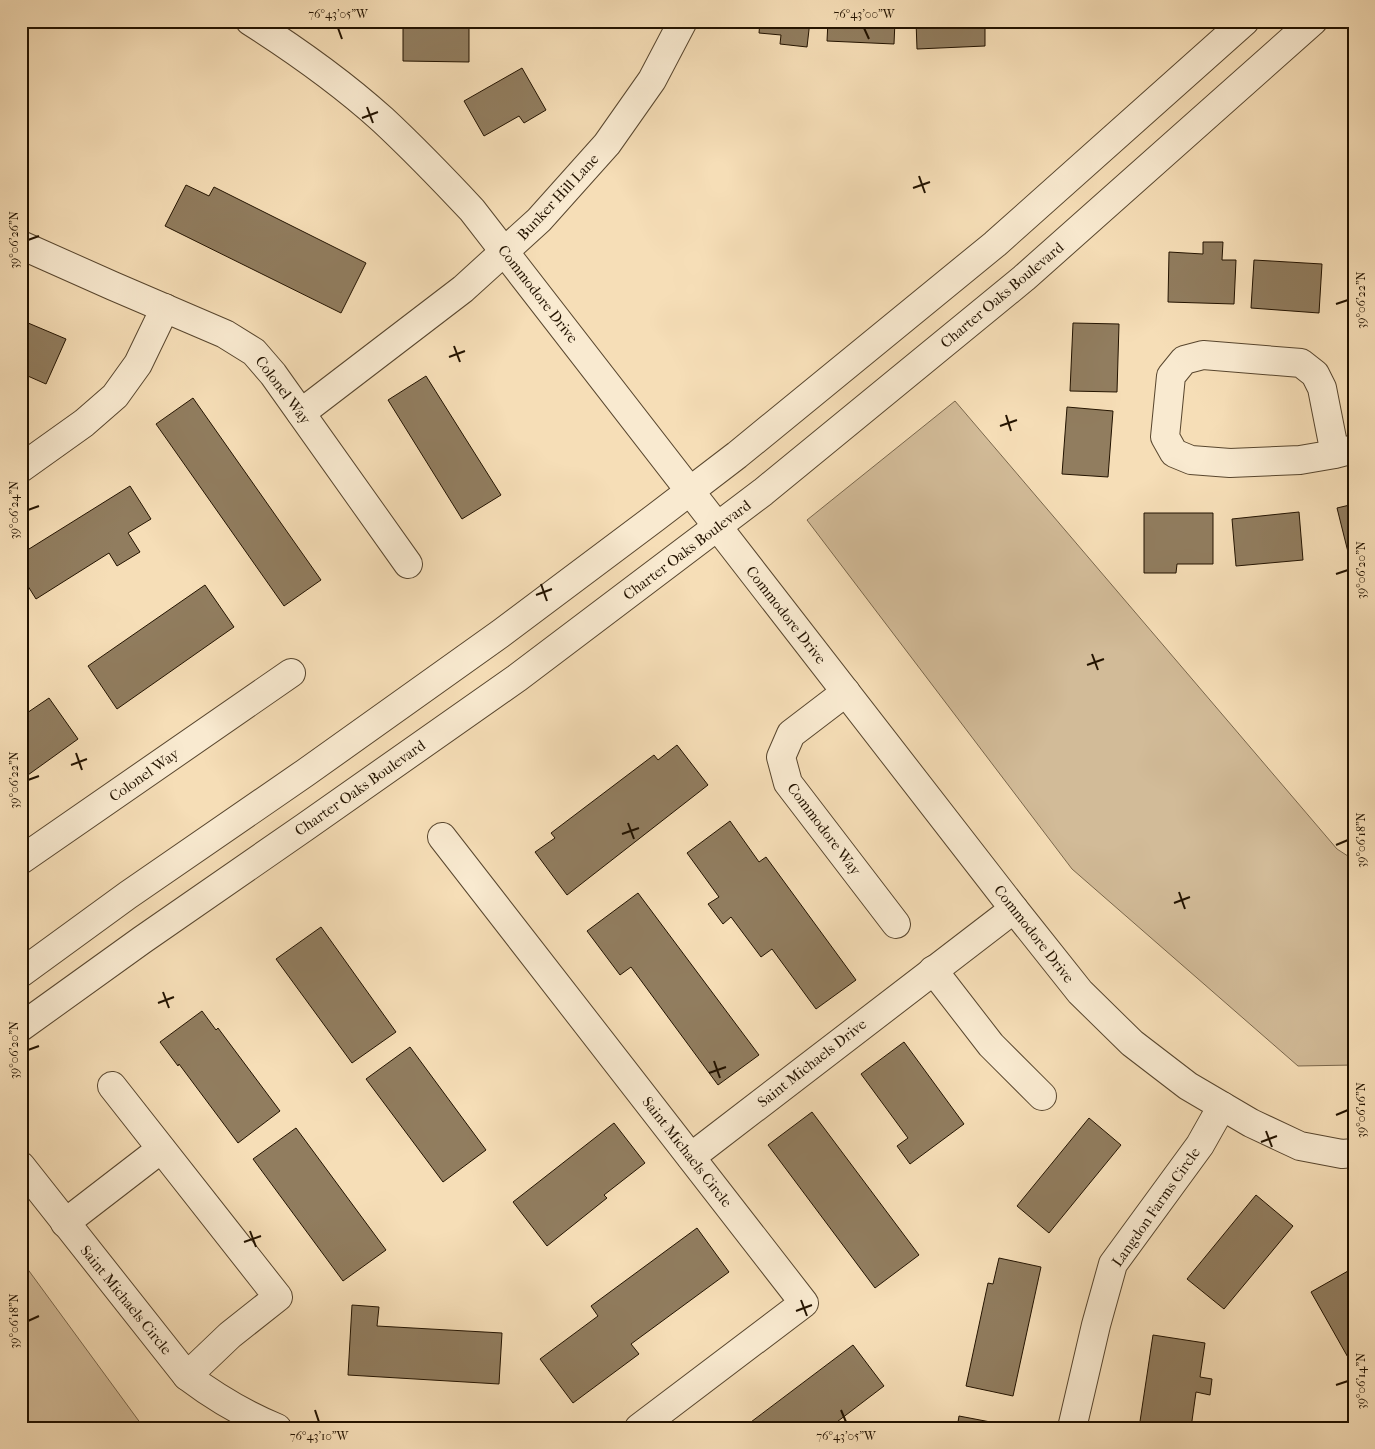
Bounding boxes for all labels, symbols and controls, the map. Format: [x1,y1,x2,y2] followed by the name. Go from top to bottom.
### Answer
[308,7,369,21] text: 76°43'05"W
[834,7,896,21] text: 76°43'00"W
[513,150,603,244] street label: Bunker Hill Lane
[7,211,21,269] text: 39°06'26"N
[937,238,1068,352] street label: Charter Oaks Boulevard
[494,241,582,347] street label: Commodore Drive
[1354,271,1368,329] text: 39°06'22"N
[251,352,315,429] street label: Colonel Way
[7,481,21,539] text: 39°06'24"N
[620,496,755,604] street label: Charter Oaks Boulevard
[1354,541,1368,599] text: 39°06'20"N
[742,562,830,668] street label: Commodore Drive
[291,736,429,840] street label: Charter Oaks Boulevard
[106,744,183,806] street label: Colonel Way
[7,751,21,809] text: 39°06'22"N
[783,779,865,880] street label: Commodore Way
[1354,812,1368,868] text: 39°06'18"N
[990,881,1078,987] street label: Commodore Drive
[754,1015,870,1111] street label: Saint Michaels Drive
[7,1021,21,1079] text: 39°06'20"N
[1354,1082,1368,1138] text: 39°06'16"N
[638,1093,736,1211] street label: Saint Michaels Circle
[1108,1143,1204,1270] street label: Langdon Farms Circle
[76,1242,176,1359] street label: Saint Michaels Circle
[7,1293,21,1349] text: 39°06'18"N
[1354,1353,1368,1409] text: 39°06'14"N
[290,1429,349,1443] text: 76°43'10"W
[816,1429,877,1443] text: 76°43'05"W

